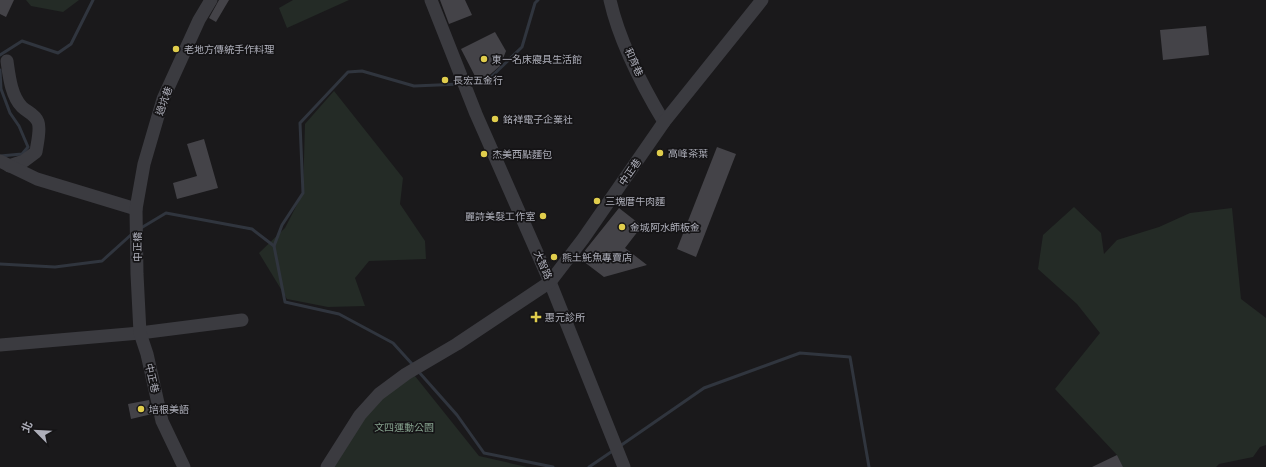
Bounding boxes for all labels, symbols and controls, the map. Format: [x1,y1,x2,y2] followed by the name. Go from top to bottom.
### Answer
[171,44,181,54] marker: 老地方傳統手作料理
[184,44,274,55] place label: 老地方傳統手作料理
[623,46,645,78] street label: 和育巷
[479,54,489,64] marker: 東一名床寢具生活館
[492,54,582,65] place label: 東一名床寢具生活館
[440,75,450,85] marker: 長宏五金行
[453,75,503,86] place label: 長宏五金行
[154,85,174,117] street label: 過坑巷
[490,114,500,124] marker: 銘祥電子企業社
[503,114,573,125] place label: 銘祥電子企業社
[655,148,665,158] marker: 高峰茶葉
[668,148,708,159] place label: 高峰茶葉
[479,149,489,159] marker: 杰美西點麵包
[492,149,552,160] place label: 杰美西點麵包
[617,157,643,187] street label: 中正巷
[592,196,602,206] marker: 三塊厝牛肉麵
[605,196,665,207] place label: 三塊厝牛肉麵
[465,211,535,222] place label: 麗詩美髮工作室
[538,211,548,221] marker: 麗詩美髮工作室
[617,222,627,232] marker: 金城阿水師板金
[630,222,700,233] place label: 金城阿水師板金
[132,232,143,262] street label: 中正橋
[532,249,554,281] street label: 大智路
[549,252,559,262] marker: 熊土魠魚專賣店
[562,252,632,263] place label: 熊土魠魚專賣店
[530,311,542,323] marker: 惠元診所
[545,312,585,323] place label: 惠元診所
[143,362,161,394] street label: 中正巷
[136,404,146,414] marker: 培根美語
[149,404,189,415] place label: 培根美語
[16,411,56,451] north arrow
[19,419,35,435] text: 北
[374,422,434,433] park label: 文四運動公園

